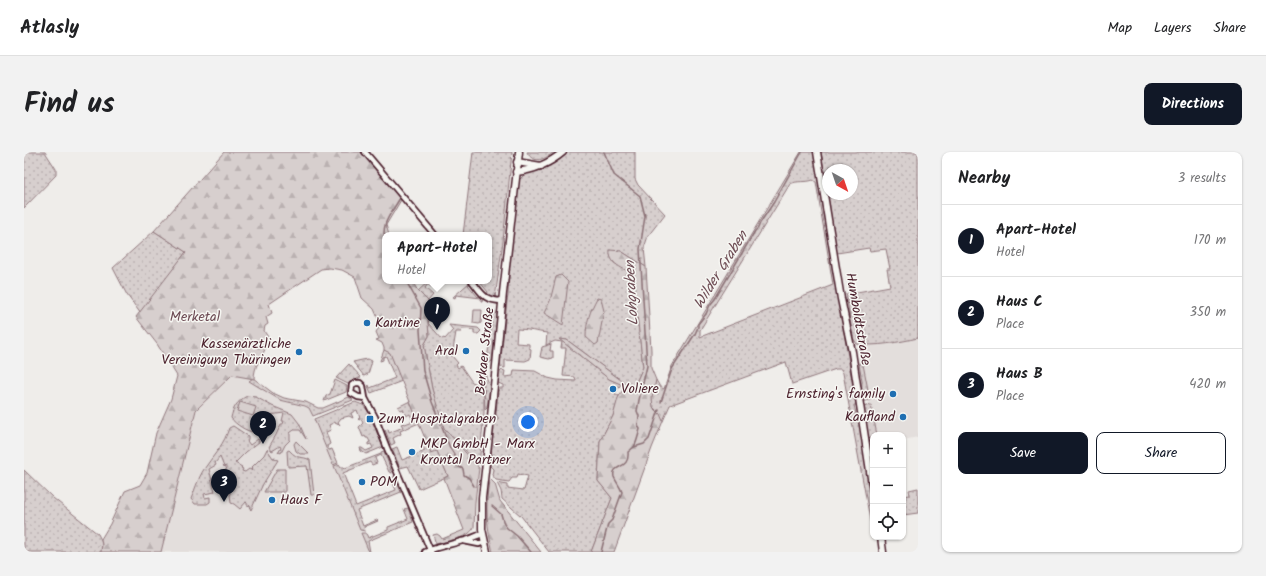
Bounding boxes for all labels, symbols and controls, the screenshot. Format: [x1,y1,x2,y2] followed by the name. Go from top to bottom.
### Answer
[20,13,79,43] text: Atlasly
[1108,17,1132,39] text: Map
[1154,17,1192,39] text: Layers
[1214,17,1246,39] text: Share
[24,82,115,127] text: Find us
[1144,83,1242,125] button: Directions
[822,164,858,200] north arrow
[958,165,1010,192] text: Nearby
[1178,168,1226,189] text: 3 results
[996,218,1076,242] text: Apart-Hotel
[688,225,755,314] water label: Wilder Graben
[969,230,973,251] text: 1
[1194,230,1226,251] text: 170 m
[382,232,492,284] popup
[397,236,477,260] text: Apart-Hotel
[996,242,1025,263] text: Hotel
[618,259,646,326] water label: Lohgraben
[397,260,426,281] text: Hotel
[839,271,877,368] street label: Humboldtstraße
[996,290,1043,314] text: Haus C
[424,297,450,330] pin: 1
[967,302,975,323] text: 2
[1190,302,1226,323] text: 350 m
[469,305,501,396] street label: Berkaer Straße
[170,306,221,328] park label: Merketal
[375,312,421,334] place label: Kantine
[996,314,1024,335] text: Place
[362,318,372,328] marker: Kantine
[162,333,292,371] place label: Kassenärztliche Vereinigung Thüringen
[435,340,459,362] place label: Aral
[461,346,471,356] marker: Aral
[294,347,304,357] marker: Kassenärztliche Vereinigung Thüringen
[996,362,1043,386] text: Haus B
[967,374,975,395] text: 3
[1189,374,1226,395] text: 420 m
[621,378,659,400] place label: Voliere
[786,383,885,405] place label: Ernsting's family
[608,384,618,394] marker: Voliere
[996,386,1024,407] text: Place
[888,389,898,399] marker: Ernsting's family
[845,406,896,428] place label: Kaufland
[378,408,496,430] place label: Zum Hospitalgraben
[250,411,276,444] pin: 2
[518,412,538,432] your location
[898,412,908,422] marker: Kaufland
[365,414,375,424] marker: Zum Hospitalgraben
[870,432,906,540] map controls
[870,432,906,468] button: +
[958,432,1088,474] button: Save
[1096,432,1226,474] button: Share
[420,433,536,471] place label: MKP GmbH - Marx Krontal Partner
[407,447,417,457] marker: MKP GmbH - Marx Krontal Partner
[870,468,906,504] button: −
[211,469,237,502] pin: 3
[370,471,397,493] place label: POM
[357,477,367,487] marker: POM
[280,489,323,511] place label: Haus F
[267,495,277,505] marker: Haus F
[870,504,906,540] button: locate

